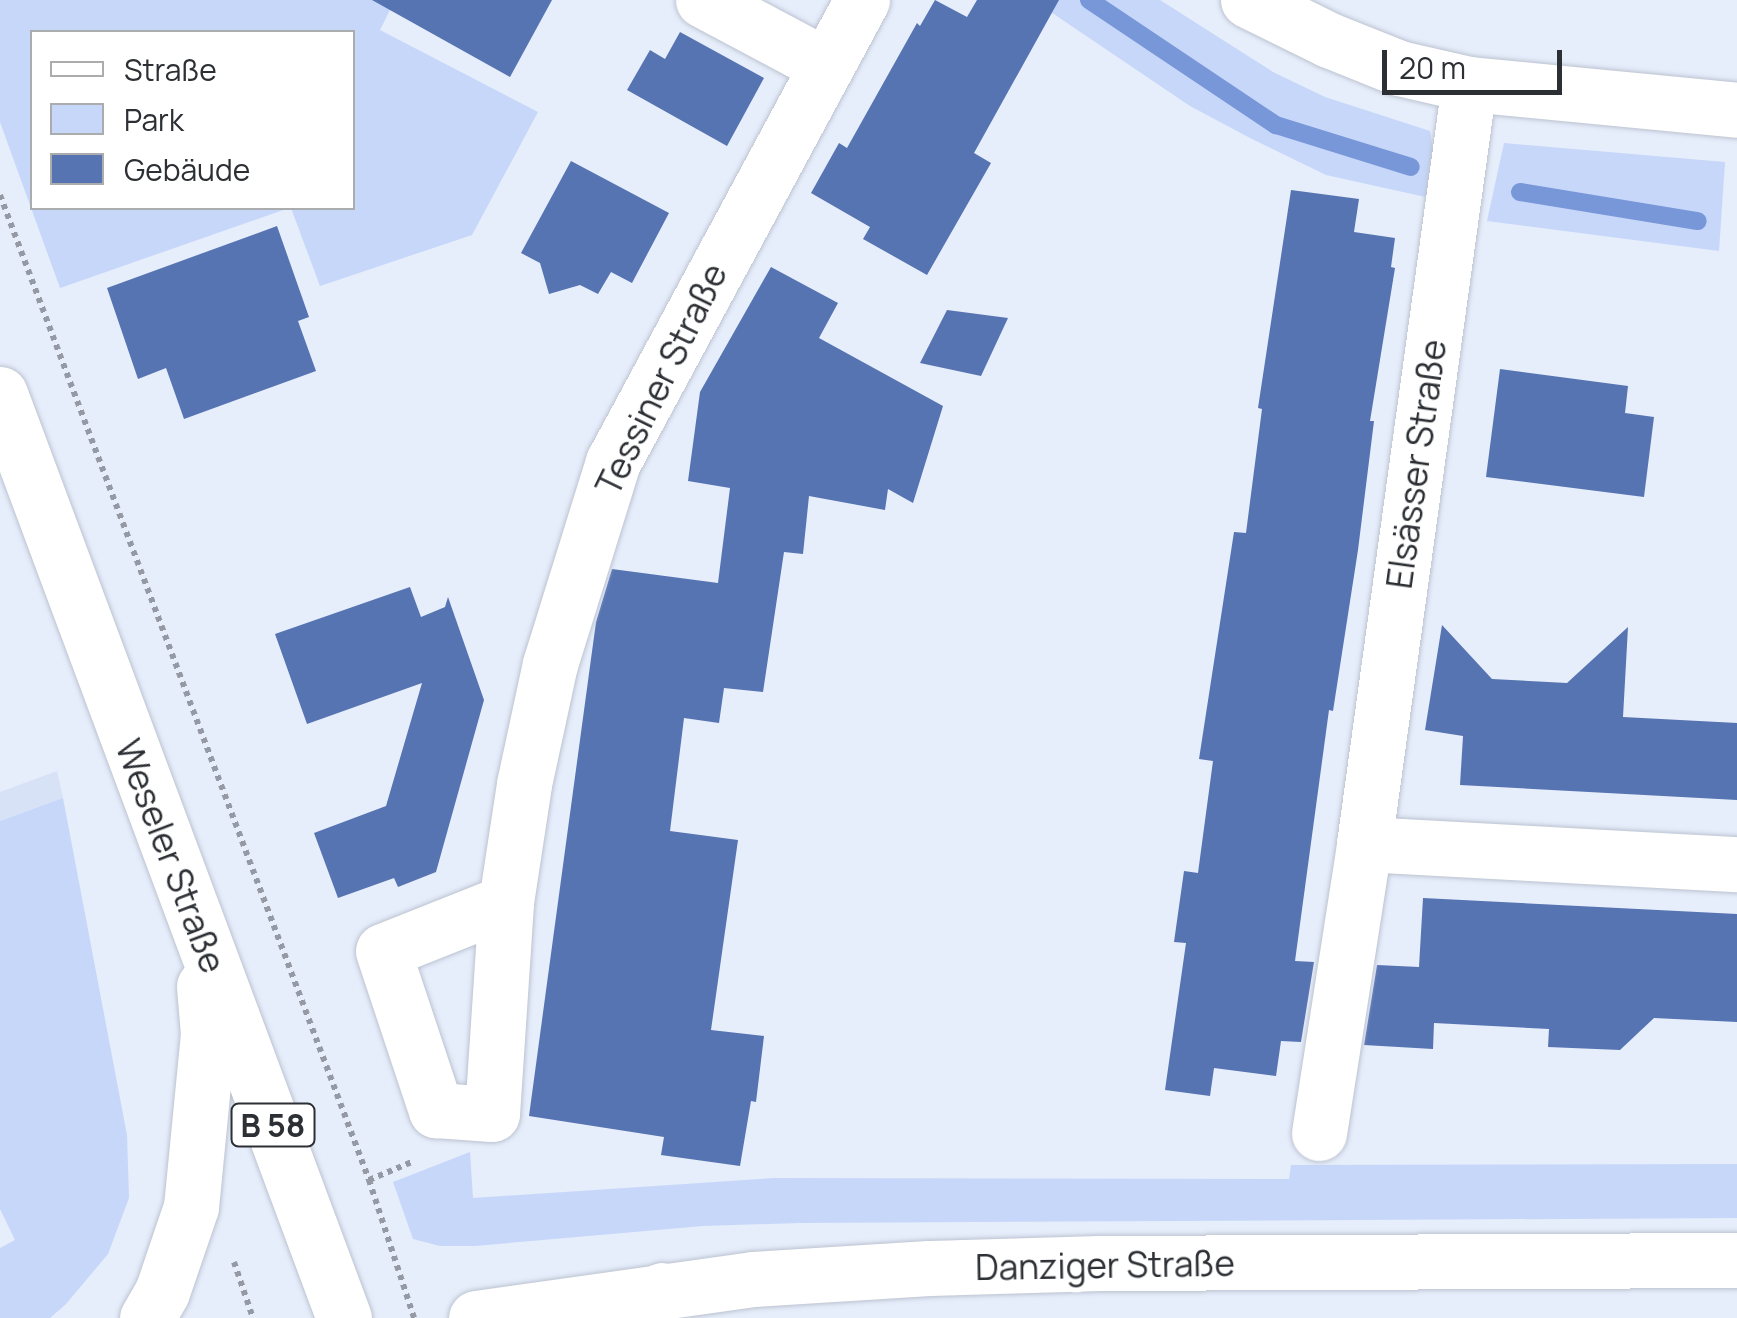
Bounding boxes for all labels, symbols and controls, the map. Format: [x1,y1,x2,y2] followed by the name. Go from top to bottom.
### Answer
[30,30,355,210] legend
[1387,30,1567,92] scale bar
[1399,47,1466,88] text: 20 m
[124,49,217,90] text: Straße
[124,99,184,140] text: Park
[124,149,250,190] text: Gebäude
[587,256,735,502] street label: Tessiner Straße
[1378,337,1454,591] street label: Elsässer Straße
[107,733,235,979] street label: Weseler Straße
[230,1098,316,1152] road number: B 58
[975,1242,1235,1288] street label: Danziger Straße

